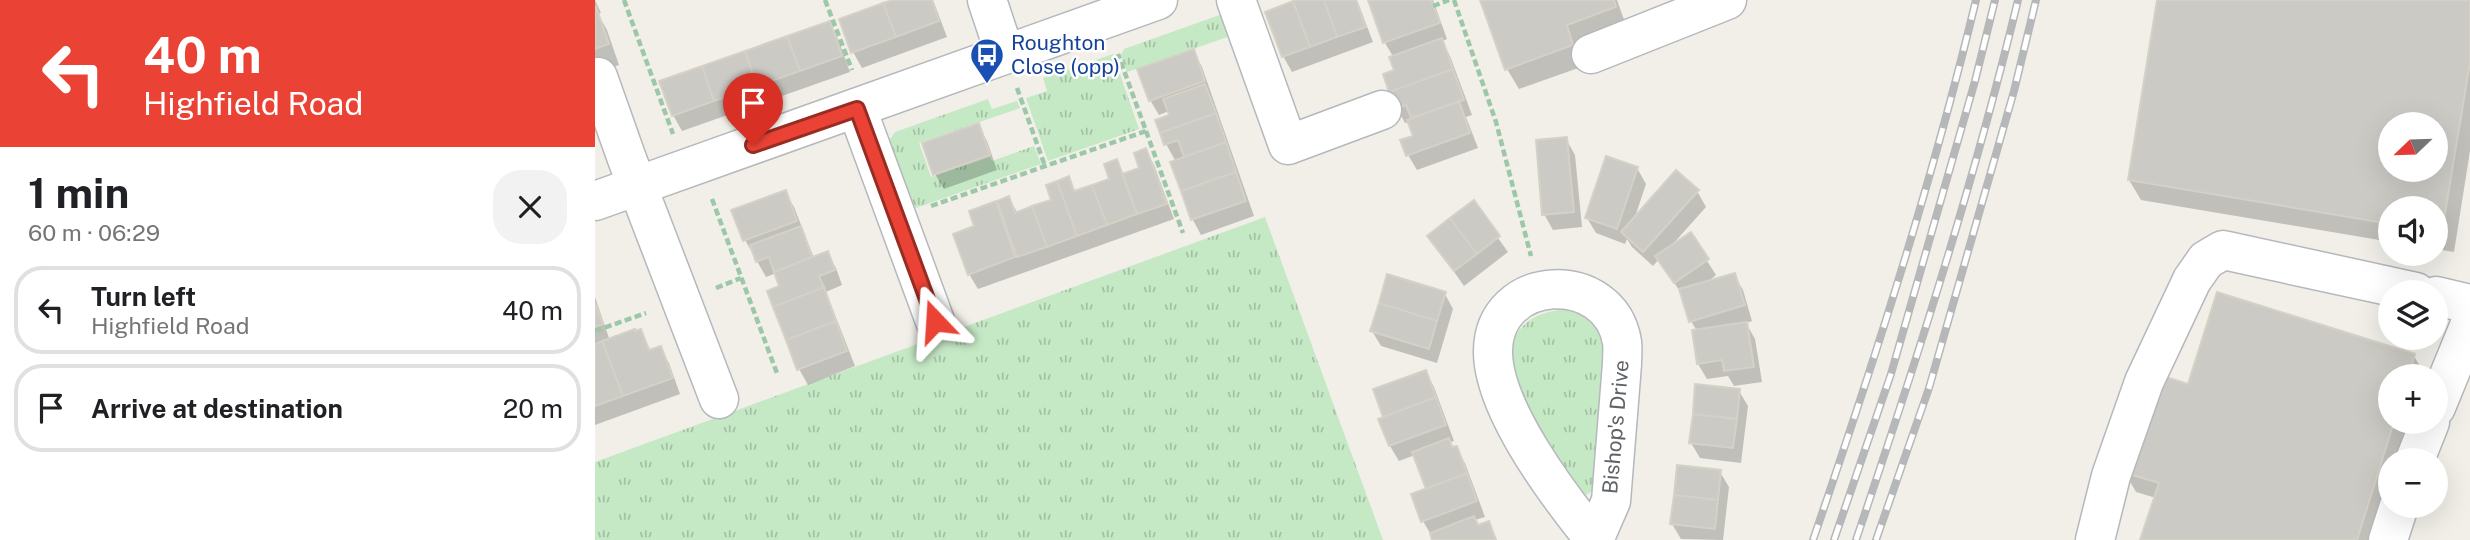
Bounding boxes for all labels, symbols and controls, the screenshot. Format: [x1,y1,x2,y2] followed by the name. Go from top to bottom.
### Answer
[143,26,262,84] text: 40 m
[28,28,119,119] icon: left
[1011,30,1120,79] place label: Roughton Close (opp)
[968,36,1006,85] bus stop icon: Roughton Close (opp)
[723,73,783,145] pin
[734,84,772,122] icon: arrive
[143,85,363,122] text: Highfield Road
[2378,112,2448,182] north arrow
[2378,112,2448,518] map controls
[28,168,129,217] text: 1 min
[493,170,567,244] button: close
[2378,196,2448,266] button: sound
[28,219,160,246] text: 60 m · 06:29
[2378,280,2448,350] button: layers
[91,281,196,312] text: Turn left
[898,284,972,358] position arrow
[32,291,70,329] icon: left
[502,295,563,326] text: 40 m
[91,312,249,339] text: Highfield Road
[1597,359,1634,495] street label: Bishop's Drive
[2378,364,2448,434] button: +
[32,389,70,427] icon: arrive
[91,393,343,424] text: Arrive at destination
[503,393,563,424] text: 20 m
[2378,448,2448,518] button: −

